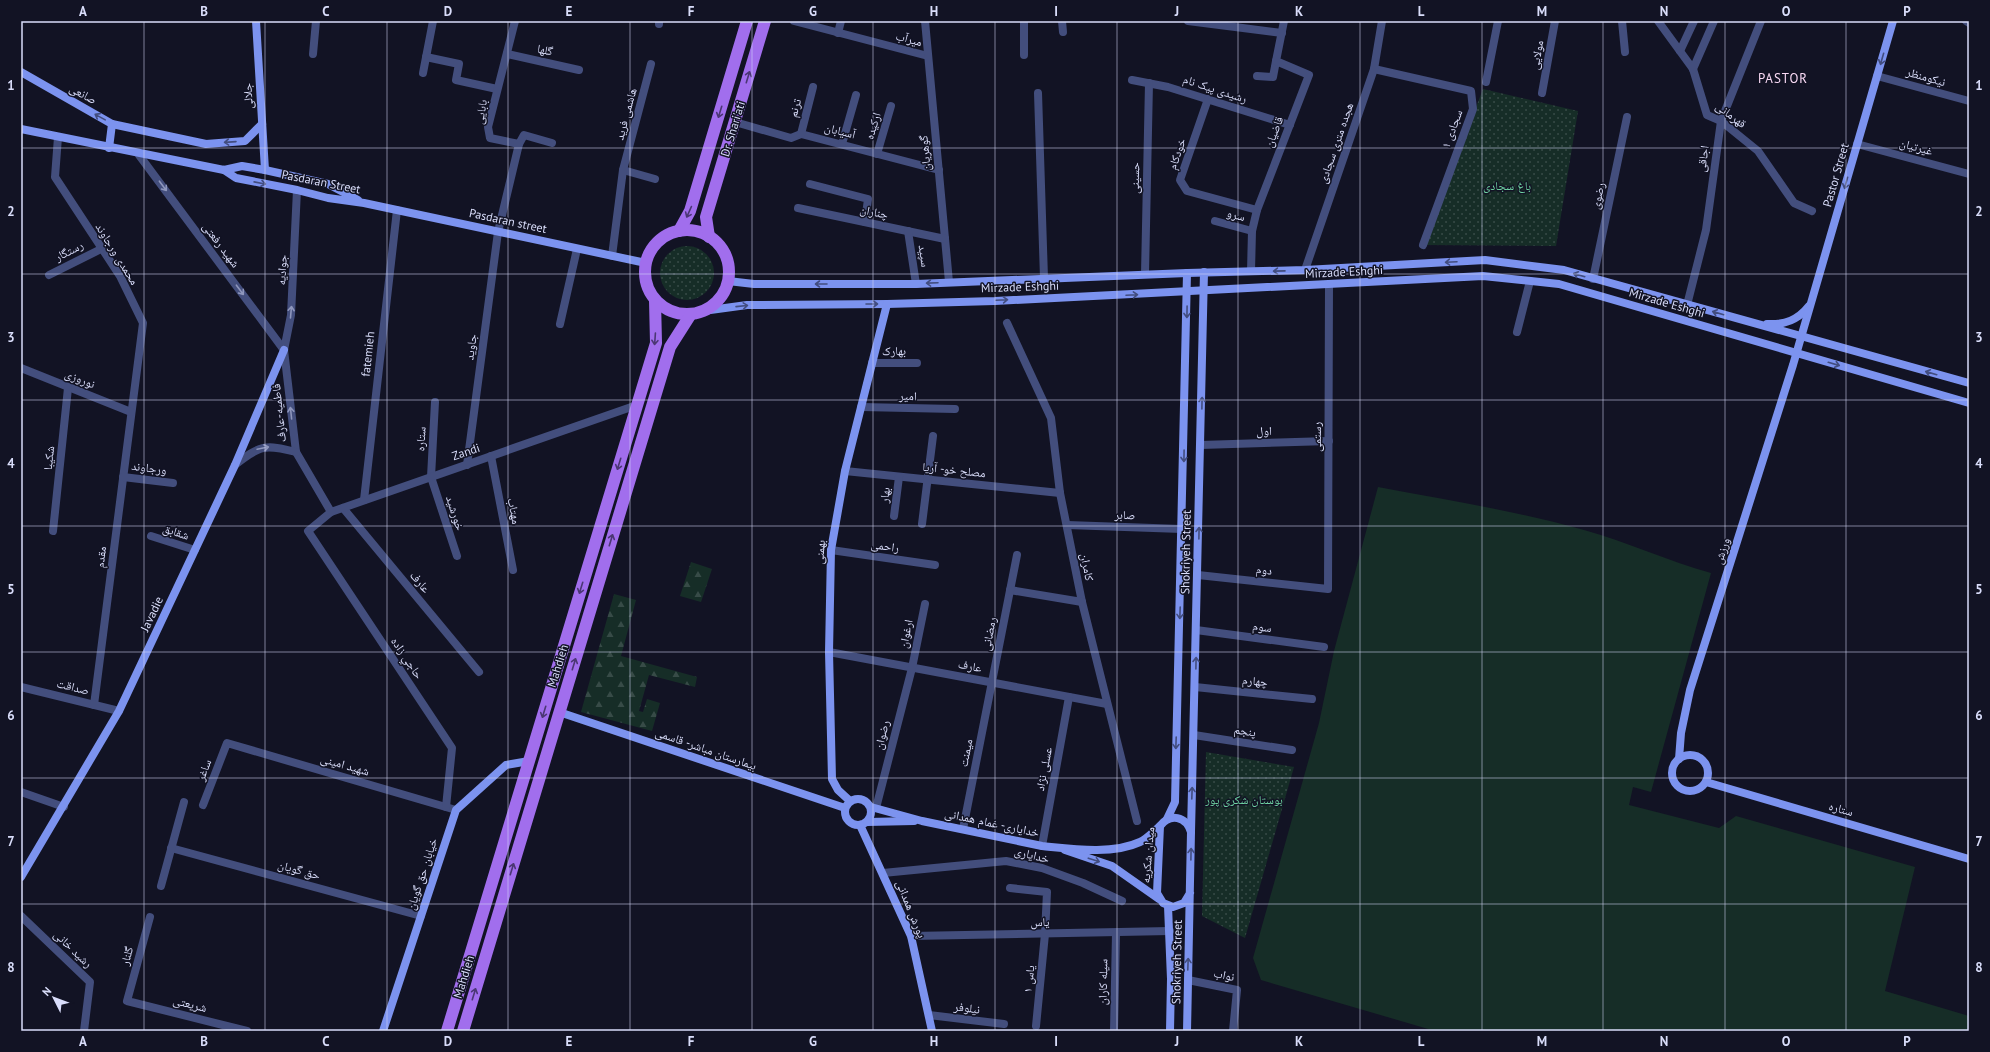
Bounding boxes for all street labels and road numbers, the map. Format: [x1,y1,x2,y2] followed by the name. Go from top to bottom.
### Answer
[894,28,924,50] street label: میرآب
[1527,39,1547,71] street label: مولایی
[536,41,554,58] street label: گلها
[1904,64,1947,89] street label: نیکومنظر
[1181,71,1249,107] street label: رشیدی پیک نام
[67,80,100,107] street label: صانعی
[239,82,256,109] street label: جلالی
[611,86,640,142] street label: هاشمی فرید
[785,96,805,119] street label: ترنم
[471,98,490,126] street label: بابایی
[1713,98,1750,131] street label: قهرمانی
[717,99,748,158] street label: Dr. Shari'ati
[1315,100,1356,185] street label: هجده متری سجادی
[1438,107,1466,150] street label: سجادی ۱
[861,110,884,141] street label: ارکیده
[1261,114,1286,149] street label: قاضیان
[823,119,858,142] street label: آسیابان
[915,135,934,171] street label: گوهریان
[1898,135,1934,158] street label: غیرتیان
[1164,136,1190,172] street label: خودکام
[1819,141,1852,208] street label: Pastor Street
[1693,144,1712,173] street label: اجاقی
[1127,162,1142,194] street label: حسینی
[280,166,362,197] street label: Pasdaran Street
[1587,181,1608,211] street label: رضوی
[859,201,890,222] street label: چناران
[468,205,548,236] street label: Pasdaran street
[1225,205,1247,224] street label: سرو
[199,219,243,271] street label: شهید رفعتی
[92,220,142,288] street label: محمدی ورجاوند
[51,237,86,265] street label: رستگار
[915,244,933,268] street label: سپید
[273,254,290,286] street label: جوادیه
[1305,262,1383,281] street label: Mirzade Eshghi
[981,278,1059,295] street label: Mirzade Eshghi
[1628,285,1707,320] street label: Mirzade Eshghi
[358,331,377,377] street label: fatemieh
[461,333,480,361] street label: جاوید
[882,343,906,359] street label: بهارک
[63,366,97,391] street label: نوروزی
[268,383,289,443] street label: فاطمیه-عارف
[898,388,917,404] street label: امیر
[1309,422,1324,452] street label: رستمی
[1256,423,1272,438] street label: اول
[412,426,429,452] street label: ستاره
[450,440,482,463] street label: Zandi
[40,445,58,471] street label: شکیبا
[131,458,168,477] street label: ورجاوند
[922,459,986,480] street label: مصلح خو- آریا
[876,486,893,505] street label: بهار
[443,494,468,533] street label: خورشید
[504,496,524,525] street label: مهتاب
[1113,507,1136,523] street label: صابر
[1177,510,1194,594] street label: Shokriyeh Street
[161,520,191,543] street label: شقابق
[870,536,900,555] street label: راحمی
[1710,536,1733,566] street label: ورزش
[811,539,828,565] street label: بهمنی
[92,545,110,569] street label: مقدم
[1077,552,1098,582] street label: کامران
[1255,561,1273,579] street label: دوم
[407,568,434,596] street label: عارف
[137,594,166,635] street label: Javadie
[978,615,999,652] street label: رمضانی
[895,618,916,650] street label: ارغوان
[1251,618,1273,636] street label: سوم
[385,634,427,683] street label: حاجي زاده
[544,642,571,689] street label: Mahdieh
[957,656,983,675] street label: عارف
[1241,672,1269,690] street label: چهارم
[55,675,91,698] street label: صداقت
[871,718,892,751] street label: رضوان
[1233,721,1258,741] street label: پنجم
[653,724,759,773] street label: بیمارستان مباشر- قاسمی
[955,738,976,768] street label: میمنت
[1032,746,1055,792] street label: عسلی نژاد
[319,750,371,779] street label: شهید امینی
[192,757,214,784] street label: ساغر
[1827,798,1855,819] street label: ستاره
[943,805,1041,841] street label: خدایاری- غمام همدانی
[1138,826,1158,884] street label: میدان شکریه
[403,836,441,912] street label: خیابان حق گویان
[1013,843,1051,866] street label: خدایاری
[276,857,322,883] street label: حق گویان
[893,878,930,940] street label: پورش همدانی
[1030,914,1050,929] street label: یاس
[1168,920,1185,1004] street label: Shokriyeh Street
[51,927,96,971] street label: رشید خانی
[116,945,136,968] street label: گلنار
[450,953,477,1000] street label: Mahdieh
[1095,959,1111,1005] street label: سیله کاران
[1020,964,1038,994] street label: یاس ۱
[1212,965,1236,984] street label: نواب
[172,992,209,1015] street label: شریعتی
[952,998,981,1017] street label: نیلوفر

